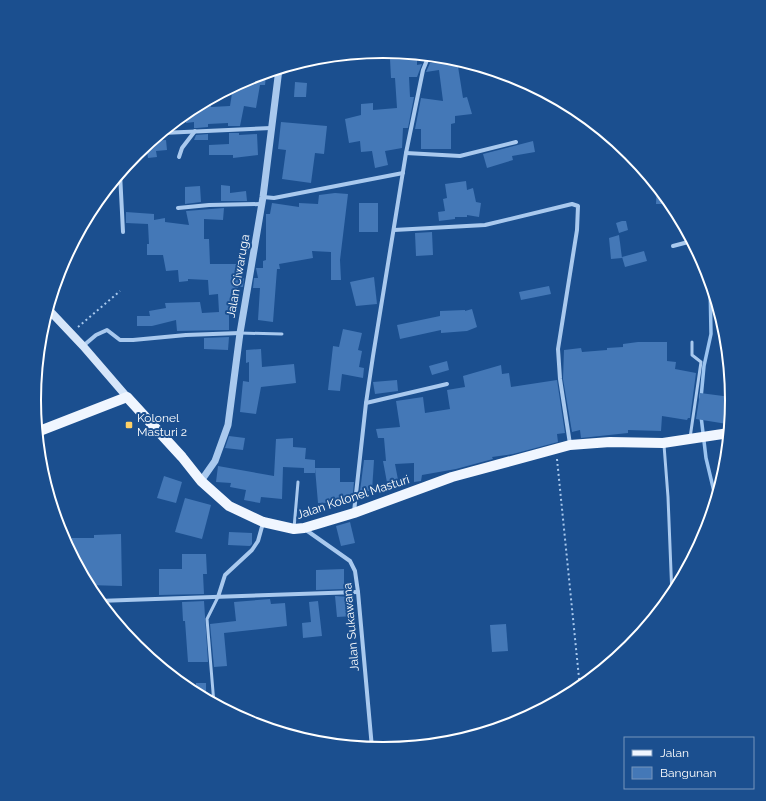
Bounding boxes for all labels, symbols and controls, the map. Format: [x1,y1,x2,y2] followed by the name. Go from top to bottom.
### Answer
[224,233,252,319] street label: Jalan Ciwaruga
[137,411,187,439] place label: Kolonel Masturi 2
[124,420,134,430] marker: Kolonel Masturi 2
[295,472,411,522] street label: Jalan Kolonel Masturi
[340,582,362,672] street label: Jalan Sukawana
[624,737,754,789] legend
[660,746,689,760] text: Jalan
[660,766,717,780] text: Bangunan

